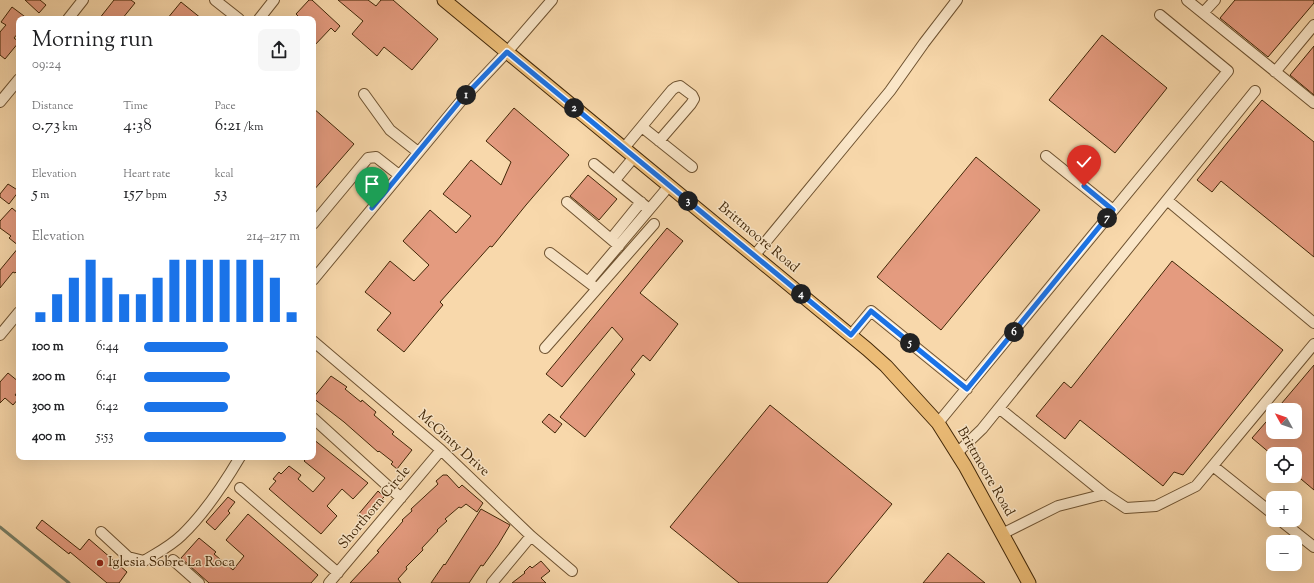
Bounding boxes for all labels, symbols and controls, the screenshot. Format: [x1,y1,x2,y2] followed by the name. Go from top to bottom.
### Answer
[32,25,154,57] text: Morning run
[258,29,300,71] button: share
[32,56,61,74] text: 09:24
[456,85,476,105] pin: 1
[464,87,468,103] text: 1
[32,98,73,114] text: Distance
[123,98,148,114] text: Time
[215,98,236,114] text: Pace
[564,98,584,118] pin: 2
[571,100,577,116] text: 2
[32,114,60,138] text: 0.73
[123,114,152,138] text: 4:38
[215,114,241,138] text: 6:21
[60,119,78,135] text: km
[241,119,263,135] text: /km
[1067,145,1101,186] pin
[1073,151,1095,173] icon: check
[32,166,77,182] text: Elevation
[123,166,170,182] text: Heart rate
[215,166,234,182] text: kcal
[355,167,389,208] pin
[361,173,383,195] icon: arrive
[32,182,38,206] text: 5
[123,182,143,206] text: 157
[215,182,227,206] text: 53
[38,187,49,203] text: m
[143,187,167,203] text: bpm
[678,191,698,211] pin: 3
[686,193,690,209] text: 3
[713,198,803,278] street label: Brittmoore Road
[1097,208,1117,228] pin: 7
[1104,210,1110,226] text: 7
[32,228,85,246] text: Elevation
[246,228,300,246] text: 214–217 m
[791,284,811,304] pin: 4
[798,286,804,302] text: 4
[1004,322,1024,342] pin: 6
[1011,324,1017,340] text: 6
[900,333,920,353] pin: 5
[908,335,912,351] text: 5
[32,338,64,356] text: 100 m
[96,338,119,356] text: 6:44
[32,368,65,386] text: 200 m
[96,368,117,386] text: 6:41
[32,398,64,416] text: 300 m
[96,398,118,416] text: 6:42
[1266,403,1302,439] north arrow
[1266,403,1302,571] map controls
[413,406,493,482] street label: McGinty Drive
[951,423,1019,521] street label: Brittmoore Road
[32,428,66,446] text: 400 m
[96,428,114,446] text: 5:53
[1266,447,1302,483] button: locate
[334,462,416,554] street label: Shorthorn Circle
[1266,491,1302,527] button: +
[1266,535,1302,571] button: −
[108,553,235,573] place label: Iglesia Sobre La Roca
[95,558,105,568] marker: Iglesia Sobre La Roca

